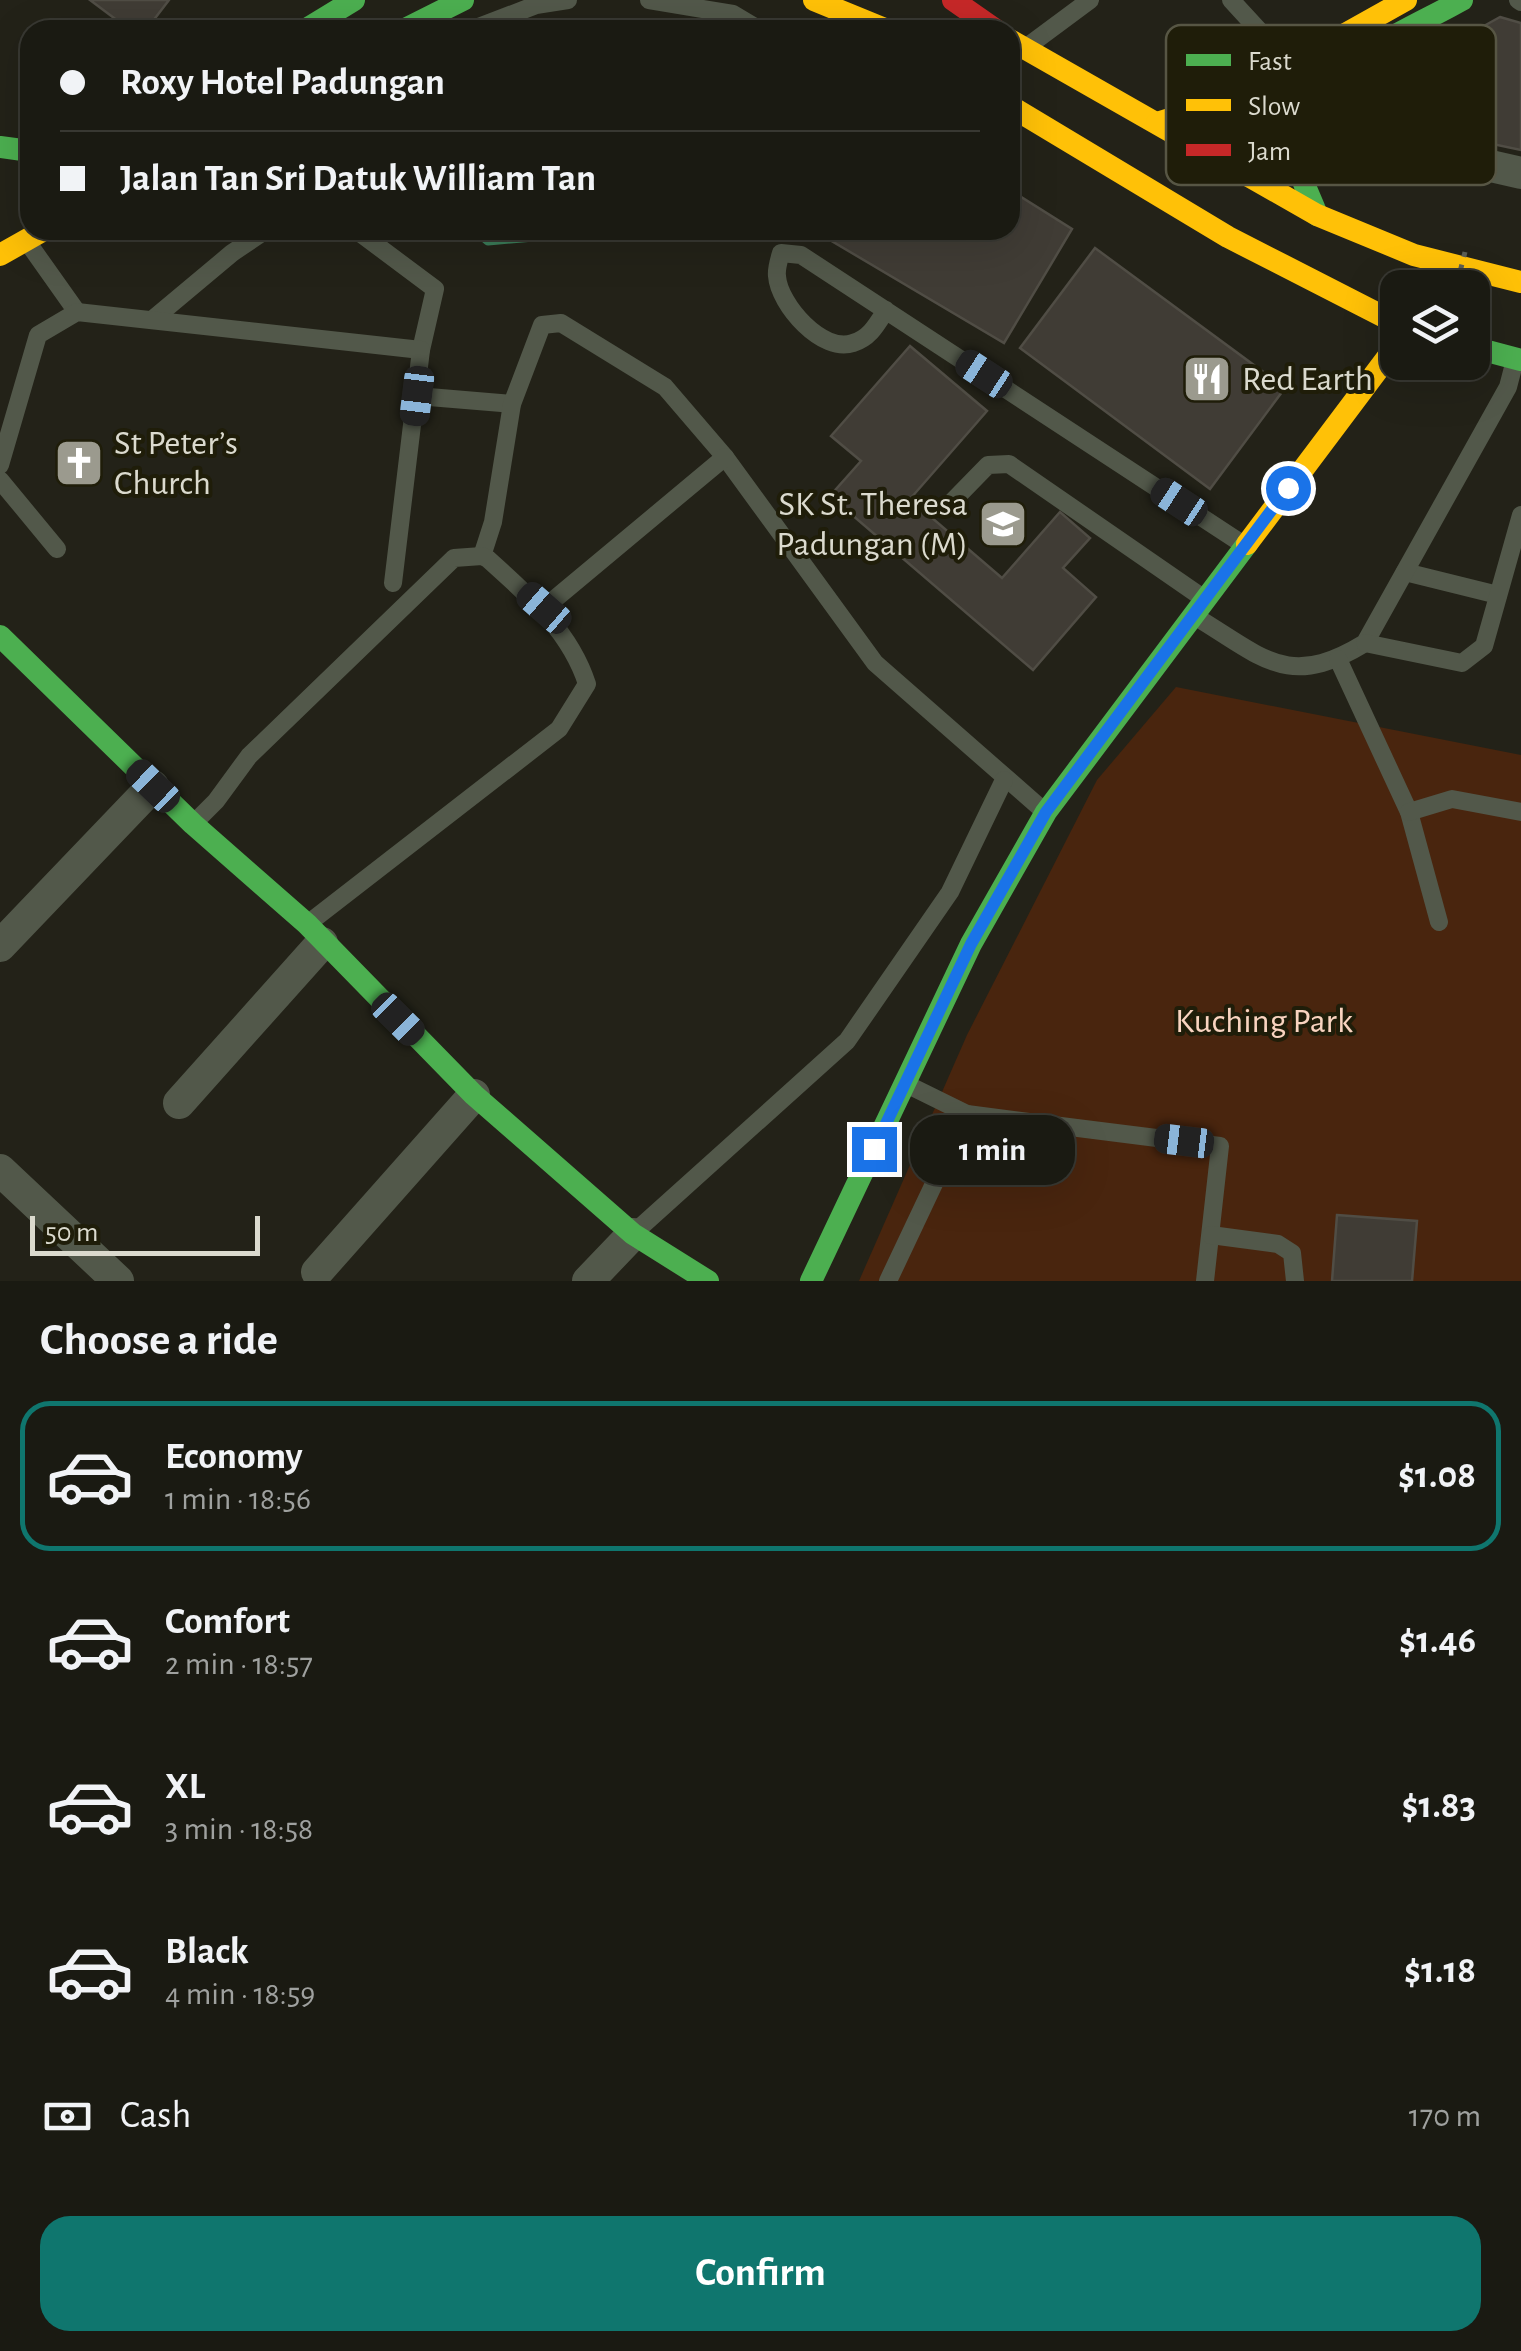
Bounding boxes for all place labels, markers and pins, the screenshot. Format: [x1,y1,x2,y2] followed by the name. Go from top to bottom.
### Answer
[1181,353,1233,405] restaurant icon: Red Earth
[1242,362,1373,397] place label: Red Earth
[114,426,238,501] place label: St Peter’s Church
[53,437,105,489] church icon: St Peter’s Church
[776,487,968,562] place label: SK St. Theresa Padungan (M)
[977,498,1029,550] school or university icon: SK St. Theresa Padungan (M)

